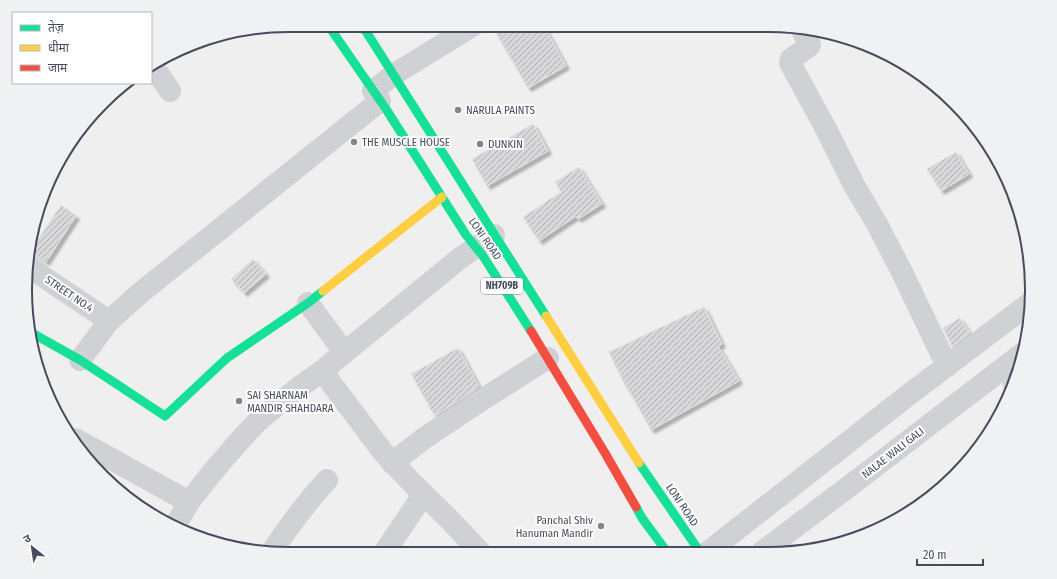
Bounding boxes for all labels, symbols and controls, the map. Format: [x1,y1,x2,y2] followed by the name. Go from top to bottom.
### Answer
[12,12,152,84] legend
[48,20,65,35] text: तेज़
[48,40,70,55] text: धीमा
[48,61,68,75] text: जाम
[466,104,535,117] place label: NARULA PAINTS
[453,105,463,115] marker: NARULA PAINTS
[362,136,450,149] place label: THE MUSCLE HOUSE
[349,137,359,147] marker: THE MUSCLE HOUSE
[488,138,523,151] place label: DUNKIN
[475,139,485,149] marker: DUNKIN
[466,215,504,263] street label: LONI ROAD
[43,273,96,315] street label: STREET NO.4
[481,278,523,294] road number: NH709B
[247,389,334,415] place label: SAI SHARNAM MANDIR SHAHDARA
[234,396,244,406] marker: SAI SHARNAM MANDIR SHAHDARA
[859,425,927,481] street label: NALAE WALI GALI
[663,481,701,529] street label: LONI ROAD
[516,514,593,540] place label: Panchal Shiv Hanuman Mandir
[596,521,606,531] marker: Panchal Shiv Hanuman Mandir
[12,527,52,567] north arrow
[21,531,34,546] text: उ
[917,541,983,567] scale bar
[923,548,947,562] text: 20 m

